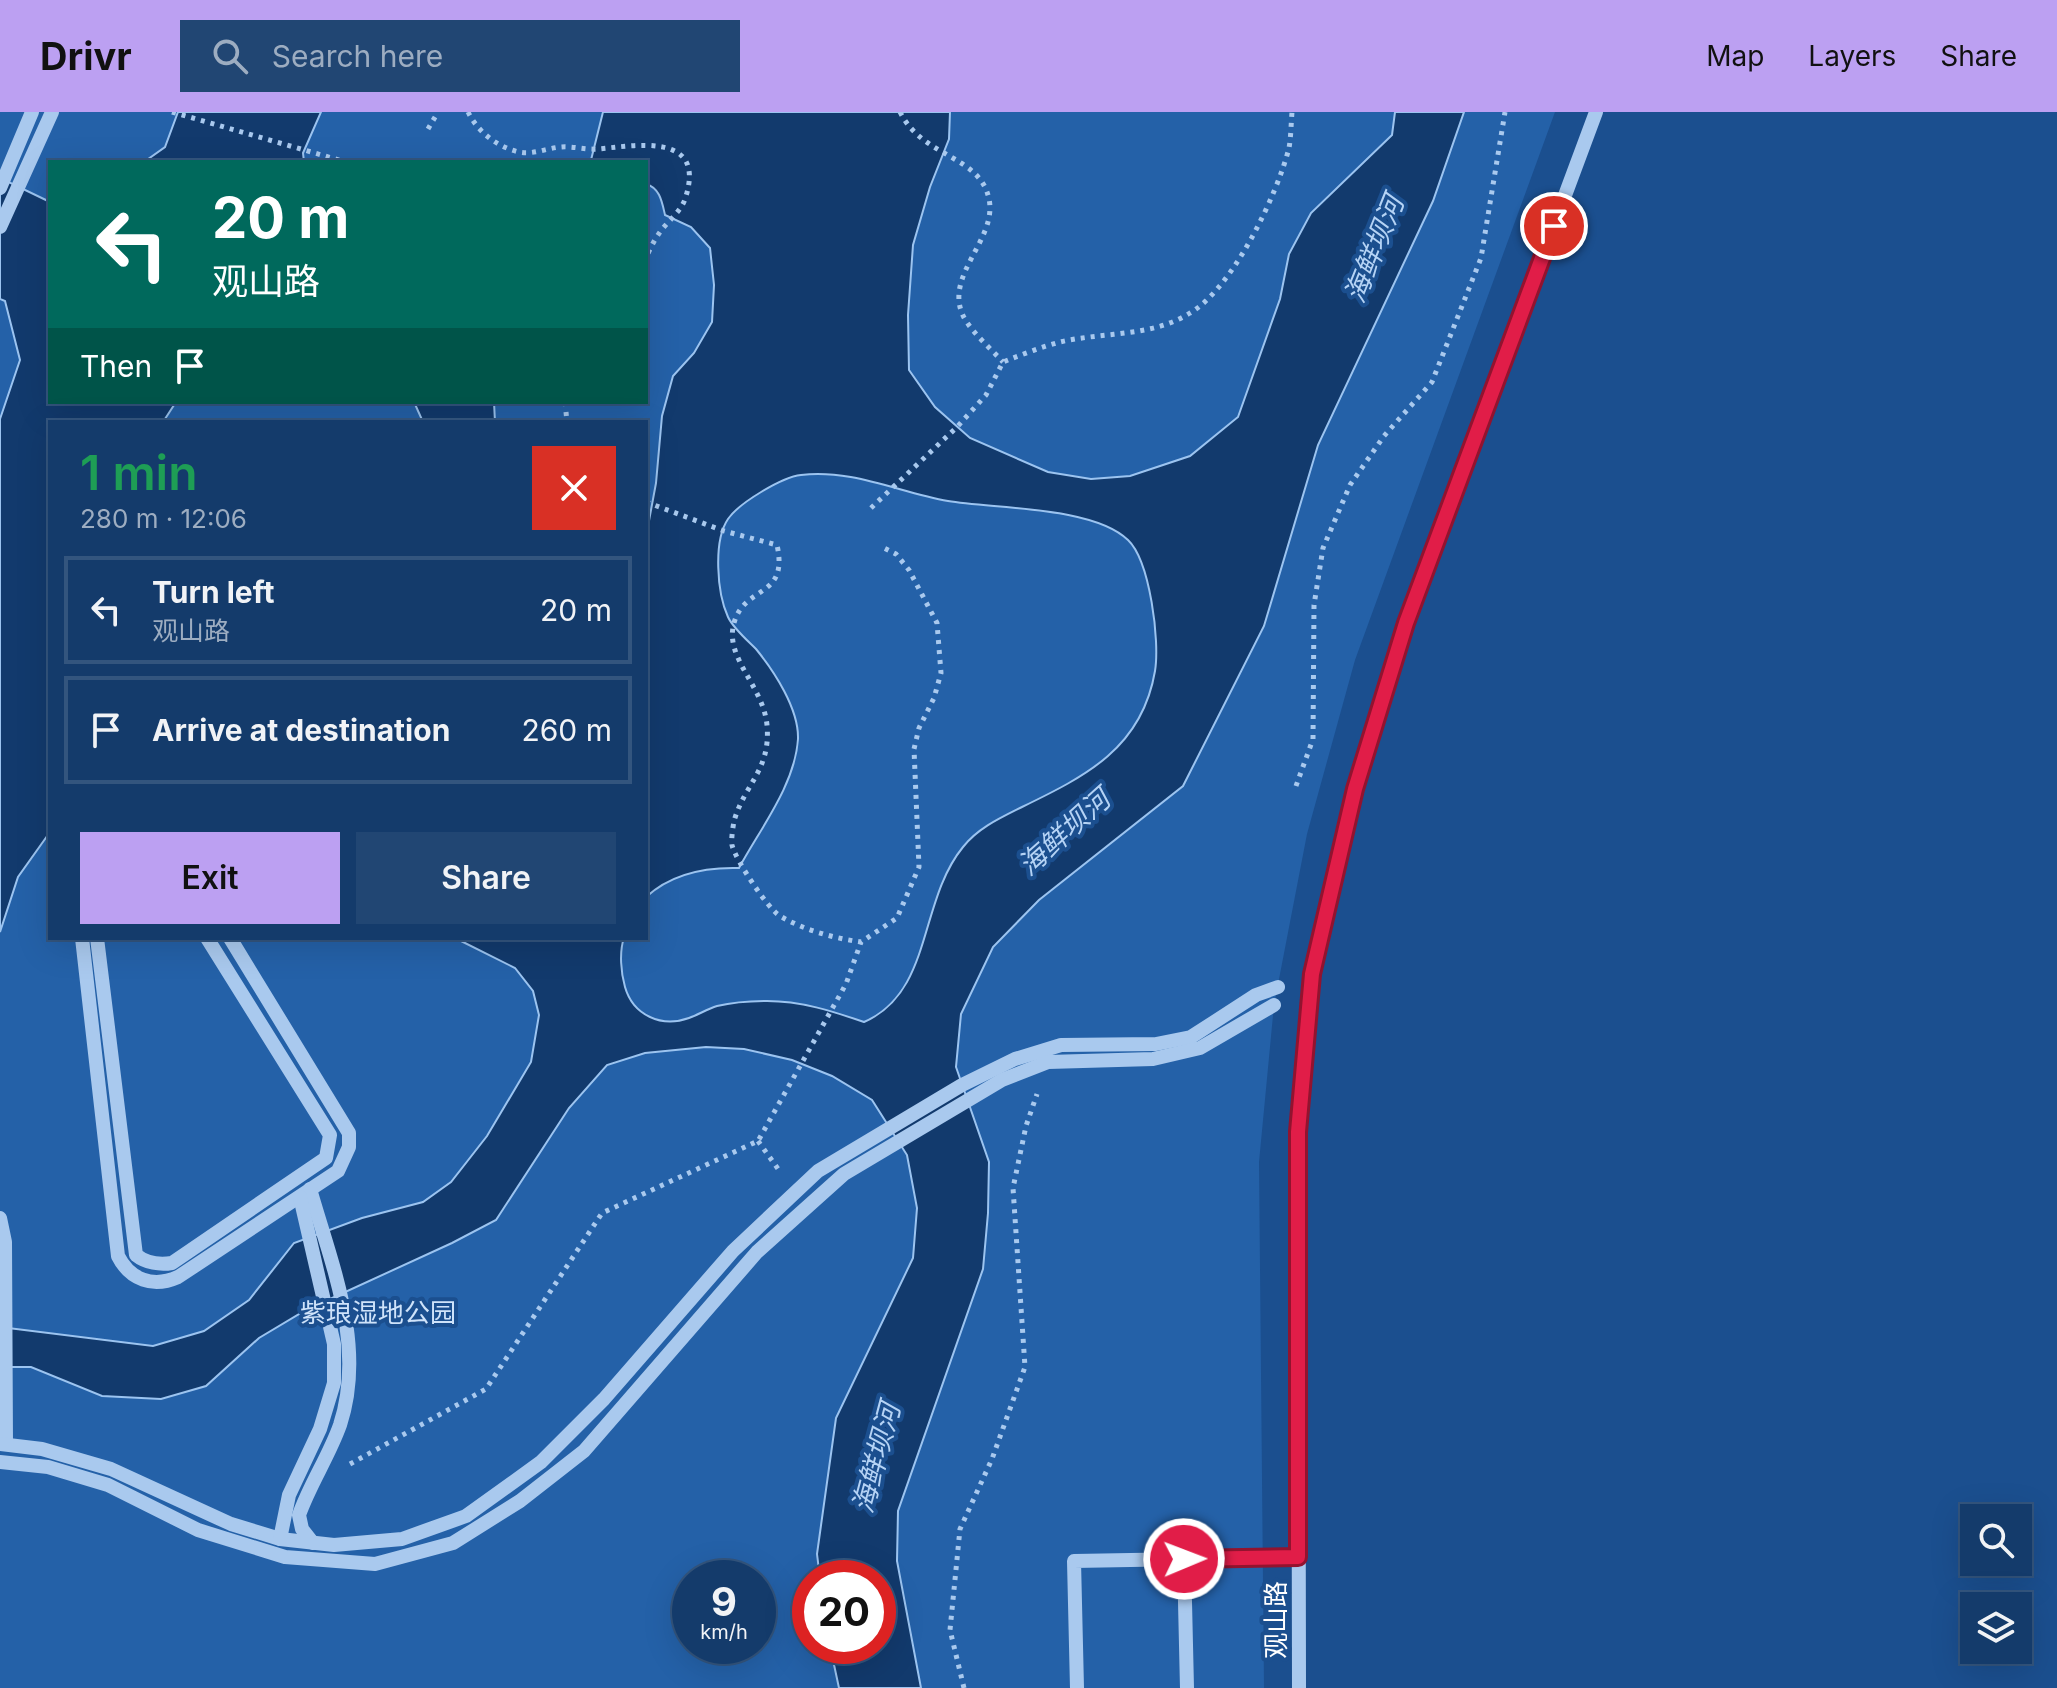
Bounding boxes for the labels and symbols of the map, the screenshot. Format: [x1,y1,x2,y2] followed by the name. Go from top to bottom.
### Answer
[1337,186,1413,307] water label: 海鲜坝河
[1520,192,1588,260] pin
[1011,779,1121,882] water label: 海鲜坝河
[300,1297,456,1328] park label: 紫琅湿地公园
[845,1395,908,1516] water label: 海鲜坝河
[1142,1517,1226,1601] position arrow
[792,1560,896,1664] speed limit sign: 20
[1260,1581,1291,1659] street label: 观山路

